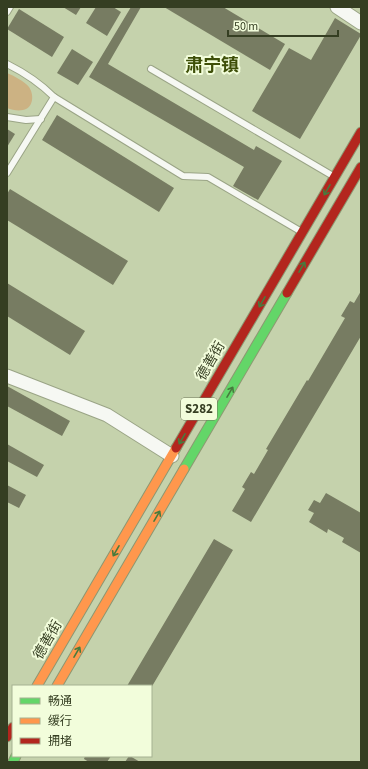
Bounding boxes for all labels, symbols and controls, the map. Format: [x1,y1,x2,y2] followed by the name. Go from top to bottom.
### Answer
[228,12,338,38] scale bar
[234,18,258,35] text: 50 m
[185,53,239,78] district label: 肃宁镇
[323,184,331,196] one-way arrow
[299,261,307,273] one-way arrow
[257,296,265,308] one-way arrow
[192,338,230,384] street label: 德善街
[226,386,234,398] one-way arrow
[181,398,217,420] road number: S282
[178,433,186,444] one-way arrow
[153,511,161,522] one-way arrow
[112,545,120,557] one-way arrow
[29,617,67,663] street label: 德善街
[73,647,81,658] one-way arrow
[12,685,152,757] legend
[48,693,72,710] text: 畅通
[48,713,72,730] text: 缓行
[48,733,72,750] text: 拥堵

